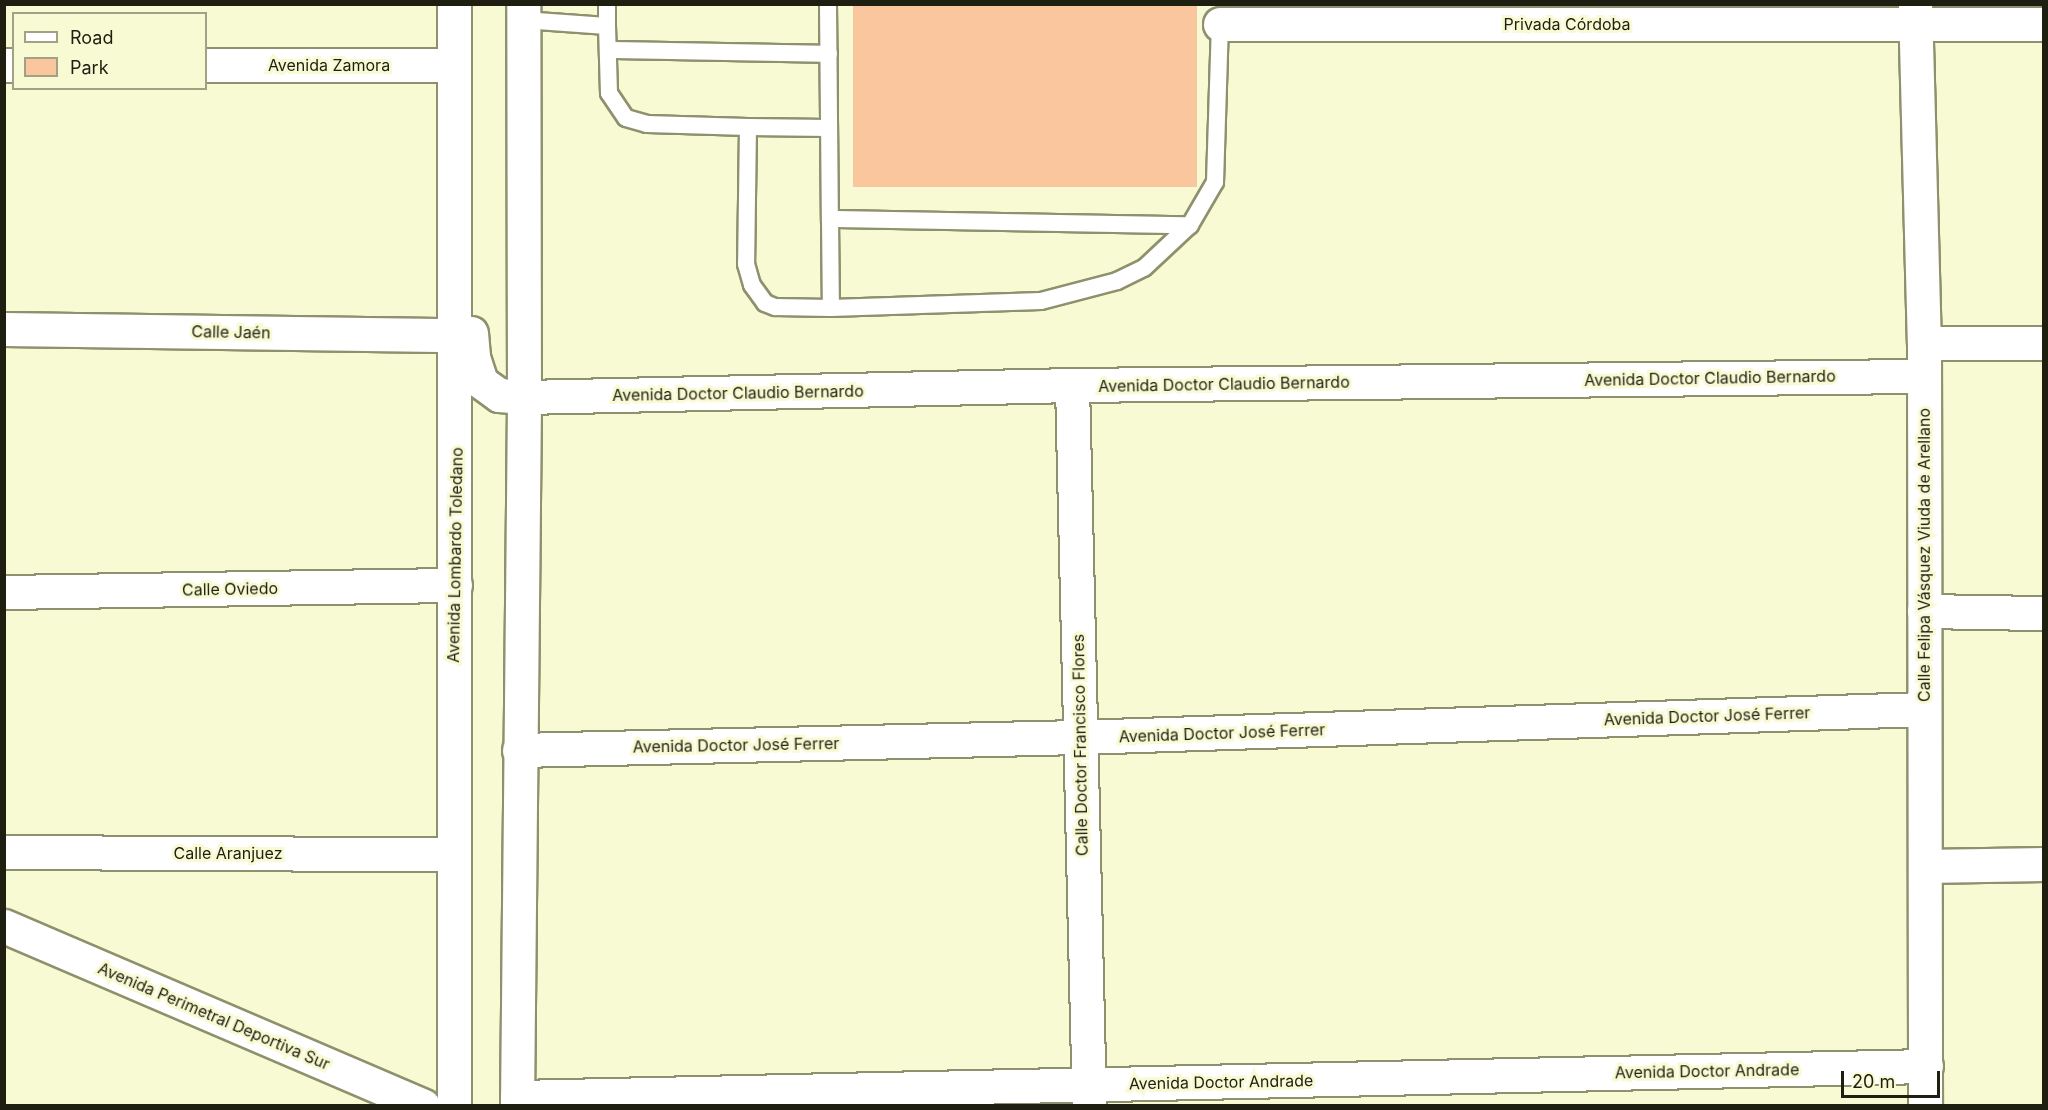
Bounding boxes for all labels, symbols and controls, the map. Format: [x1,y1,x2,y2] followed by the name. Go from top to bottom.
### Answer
[12,12,207,90] legend
[1504,14,1630,34] street label: Privada Córdoba
[70,27,113,48] text: Road
[268,55,390,75] street label: Avenida Zamora
[70,57,109,78] text: Park
[191,322,271,342] street label: Calle Jaén
[1584,366,1836,390] street label: Avenida Doctor Claudio Bernardo
[1098,372,1350,396] street label: Avenida Doctor Claudio Bernardo
[612,381,864,405] street label: Avenida Doctor Claudio Bernardo
[1914,408,1934,702] street label: Calle Felipa Vásquez Viuda de Arellano
[444,447,466,663] street label: Avenida Lombardo Toledano
[182,579,278,599] street label: Calle Oviedo
[1068,634,1092,856] street label: Calle Doctor Francisco Flores
[1603,703,1811,729] street label: Avenida Doctor José Ferrer
[1118,720,1326,746] street label: Avenida Doctor José Ferrer
[633,734,839,756] street label: Avenida Doctor José Ferrer
[173,843,283,863] street label: Calle Aranjuez
[95,958,333,1074] street label: Avenida Perimetral Deportiva Sur
[1844,1059,1943,1097] scale bar
[1615,1060,1799,1082] street label: Avenida Doctor Andrade
[1129,1071,1313,1093] street label: Avenida Doctor Andrade
[1852,1071,1895,1092] text: 20 m

